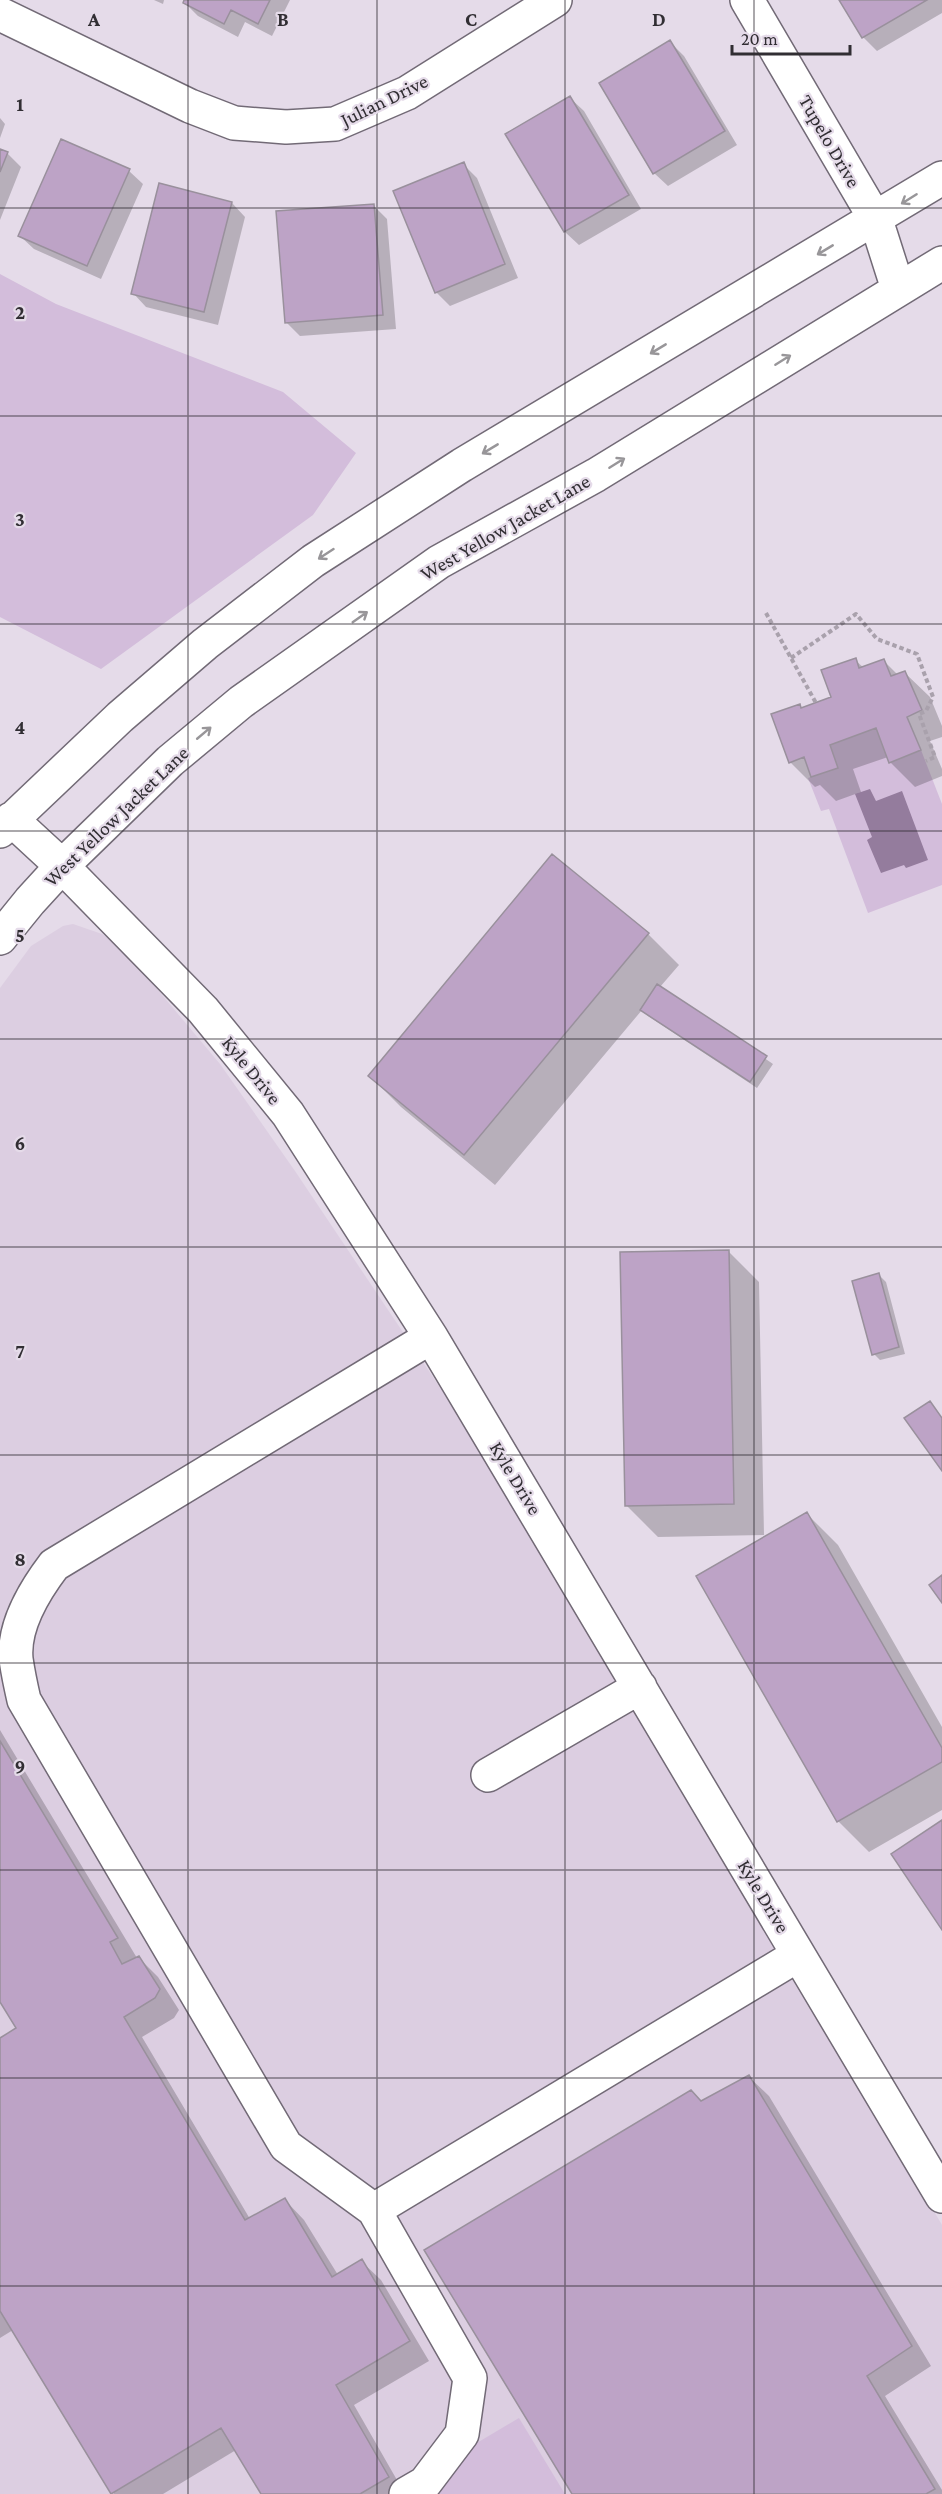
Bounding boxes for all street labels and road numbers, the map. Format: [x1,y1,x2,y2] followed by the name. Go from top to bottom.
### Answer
[335,69,432,132] street label: Julian Drive
[794,91,865,192] street label: Tupelo Drive
[416,469,594,585] street label: West Yellow Jacket Lane
[39,741,194,891] street label: West Yellow Jacket Lane
[217,1032,286,1109] street label: Kyle Drive
[485,1438,546,1519] street label: Kyle Drive
[733,1856,794,1937] street label: Kyle Drive

